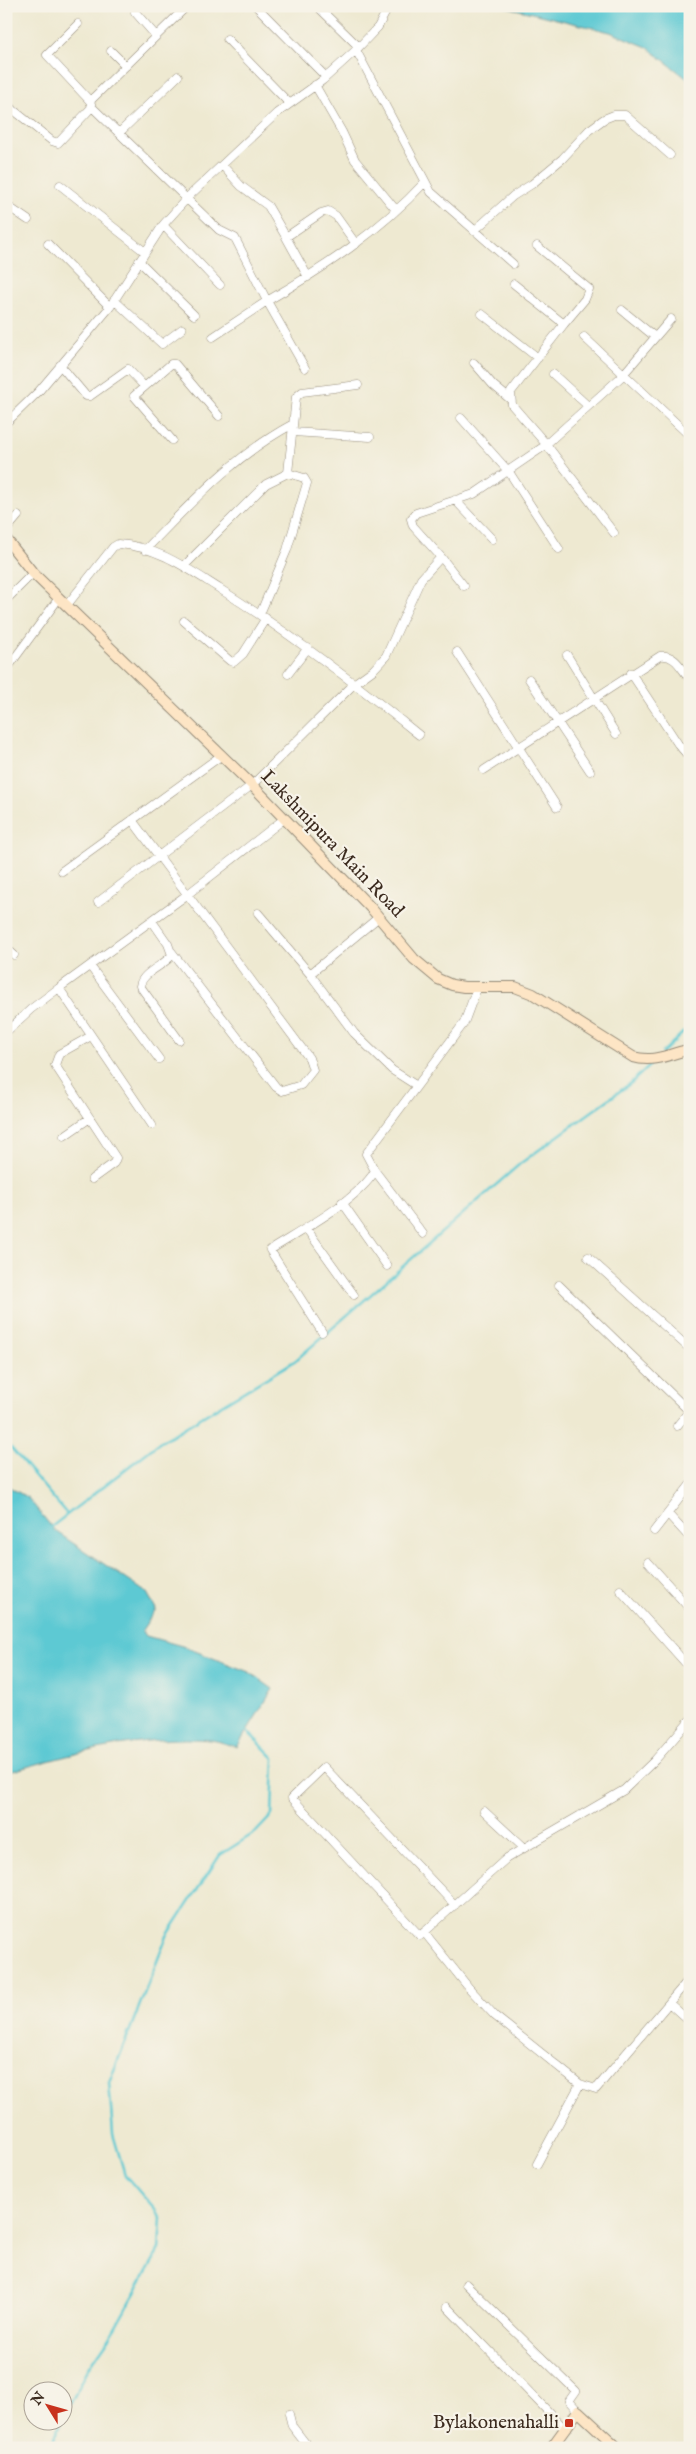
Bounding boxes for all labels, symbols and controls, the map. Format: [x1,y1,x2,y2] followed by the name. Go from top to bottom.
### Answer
[255,765,409,924] street label: Lakshmipura Main Road
[22,2382,72,2432] north arrow
[27,2389,49,2410] text: N
[433,2411,559,2435] place label: Bylakonenahalli
[563,2417,575,2429] marker: Bylakonenahalli

